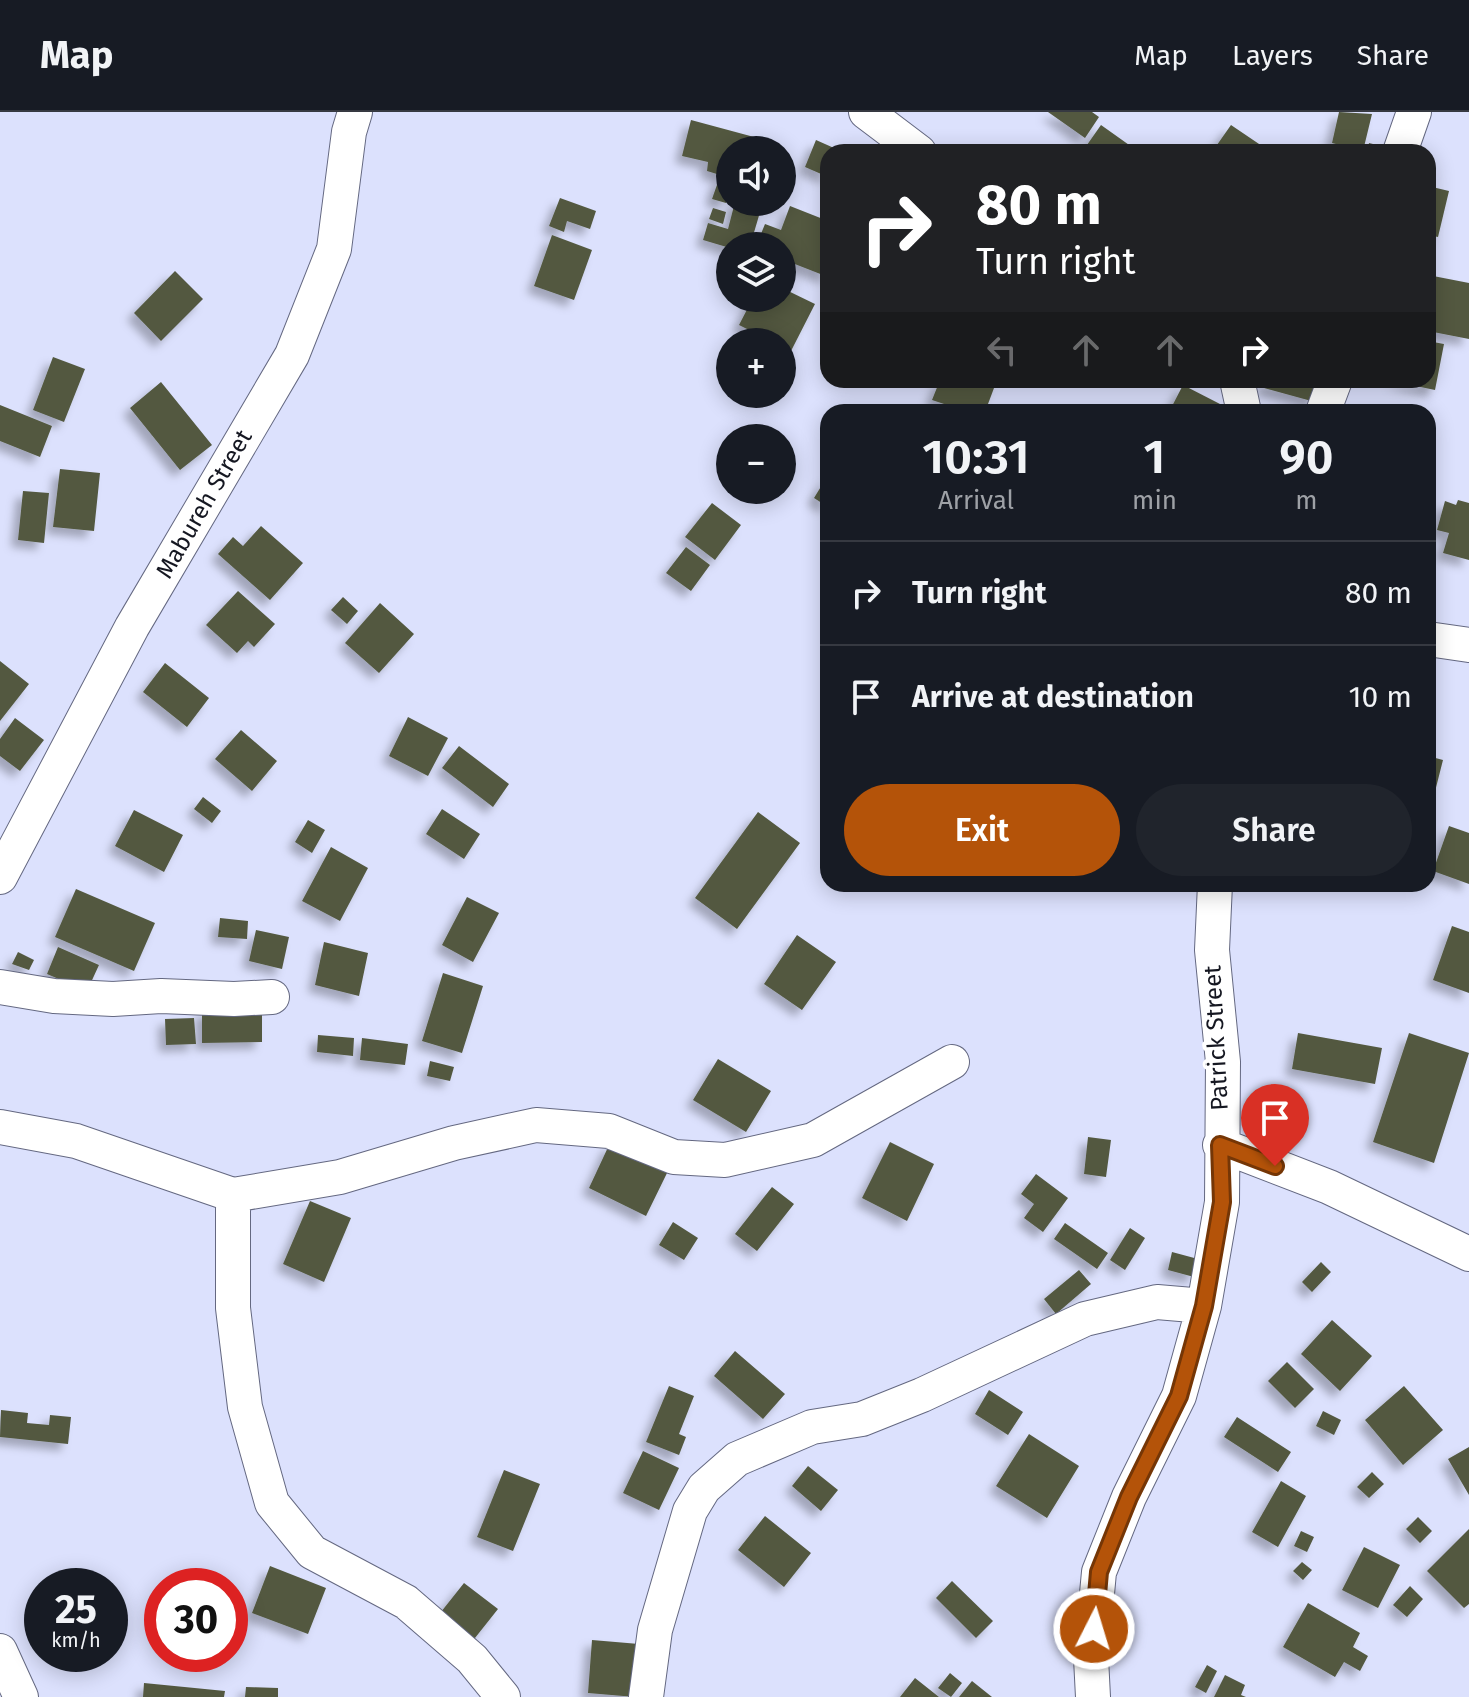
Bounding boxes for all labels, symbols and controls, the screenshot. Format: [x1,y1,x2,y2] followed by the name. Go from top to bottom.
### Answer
[40,32,113,78] text: Map
[1134,39,1188,72] text: Map
[1232,39,1313,72] text: Layers
[1357,39,1429,72] text: Share
[716,136,796,504] map controls
[716,136,796,216] button: sound
[976,172,1102,239] text: 80 m
[844,176,948,280] icon: right
[716,232,796,312] button: layers
[976,240,1136,284] text: Turn right
[716,328,796,408] button: +
[980,328,1024,372] icon: left
[1064,328,1108,372] icon: ahead
[1148,328,1192,372] icon: ahead
[1232,328,1276,372] icon: right
[150,424,258,583] street label: Mabureh Street
[716,424,796,504] button: −
[922,428,1030,486] text: 10:31
[1144,428,1165,486] text: 1
[1279,428,1334,486] text: 90
[938,485,1014,516] text: Arrival
[1132,485,1177,516] text: min
[1295,485,1318,516] text: m
[844,571,888,615] icon: right
[912,575,1047,611] text: Turn right
[1345,575,1412,611] text: 80 m
[844,675,888,719] icon: arrive
[912,679,1194,715] text: Arrive at destination
[1349,679,1412,715] text: 10 m
[844,784,1120,876] button: Exit
[1136,784,1412,876] button: Share
[1198,964,1234,1111] street label: Patrick Street
[1241,1084,1309,1166] pin
[1253,1096,1297,1140] icon: arrive
[144,1568,248,1672] speed limit sign: 30
[55,1586,97,1634] text: 25
[1052,1587,1136,1671] position arrow
[51,1628,101,1652] text: km/h

